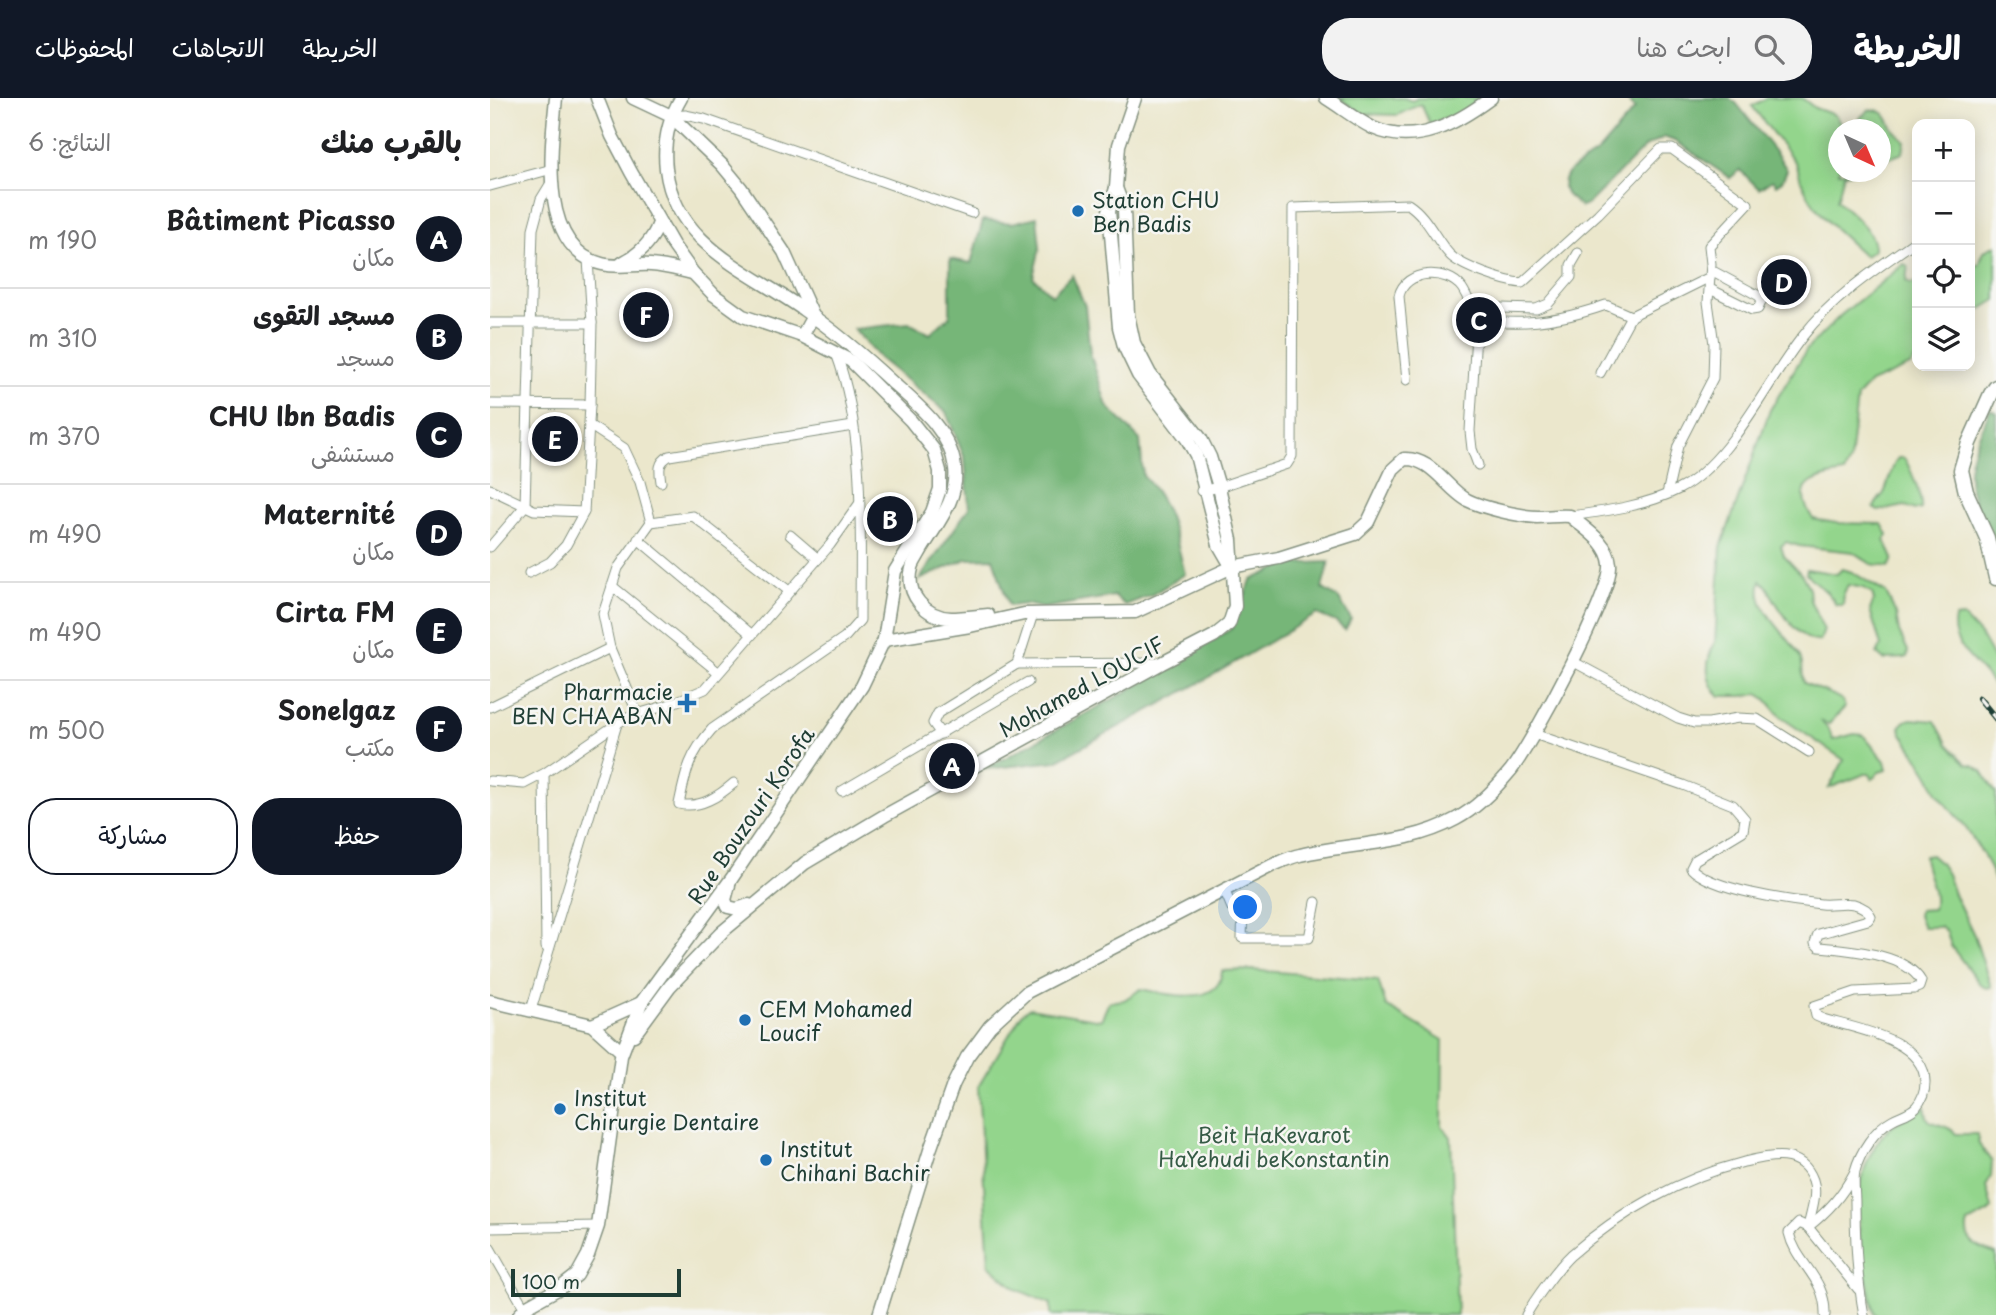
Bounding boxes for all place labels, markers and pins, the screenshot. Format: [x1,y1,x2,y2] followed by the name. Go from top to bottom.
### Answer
[1092,183,1220,239] place label: Station CHU Ben Badis
[1070,203,1086,219] marker: Station CHU Ben Badis
[1761,256,1807,308] pin: D
[623,289,669,341] pin: F
[1456,294,1502,346] pin: C
[532,413,578,465] pin: E
[867,493,913,545] pin: B
[512,675,673,731] place label: Pharmacie BEN CHAABAN
[679,695,695,711] marker: Pharmacie BEN CHAABAN
[929,740,975,792] pin: A
[759,992,913,1048] place label: CEM Mohamed Loucif
[737,1012,753,1028] marker: CEM Mohamed Loucif
[574,1081,759,1137] place label: Institut Chirurgie Dentaire
[552,1101,568,1117] marker: Institut Chirurgie Dentaire
[780,1132,930,1188] place label: Institut Chihani Bachir
[758,1152,774,1168] marker: Institut Chihani Bachir

